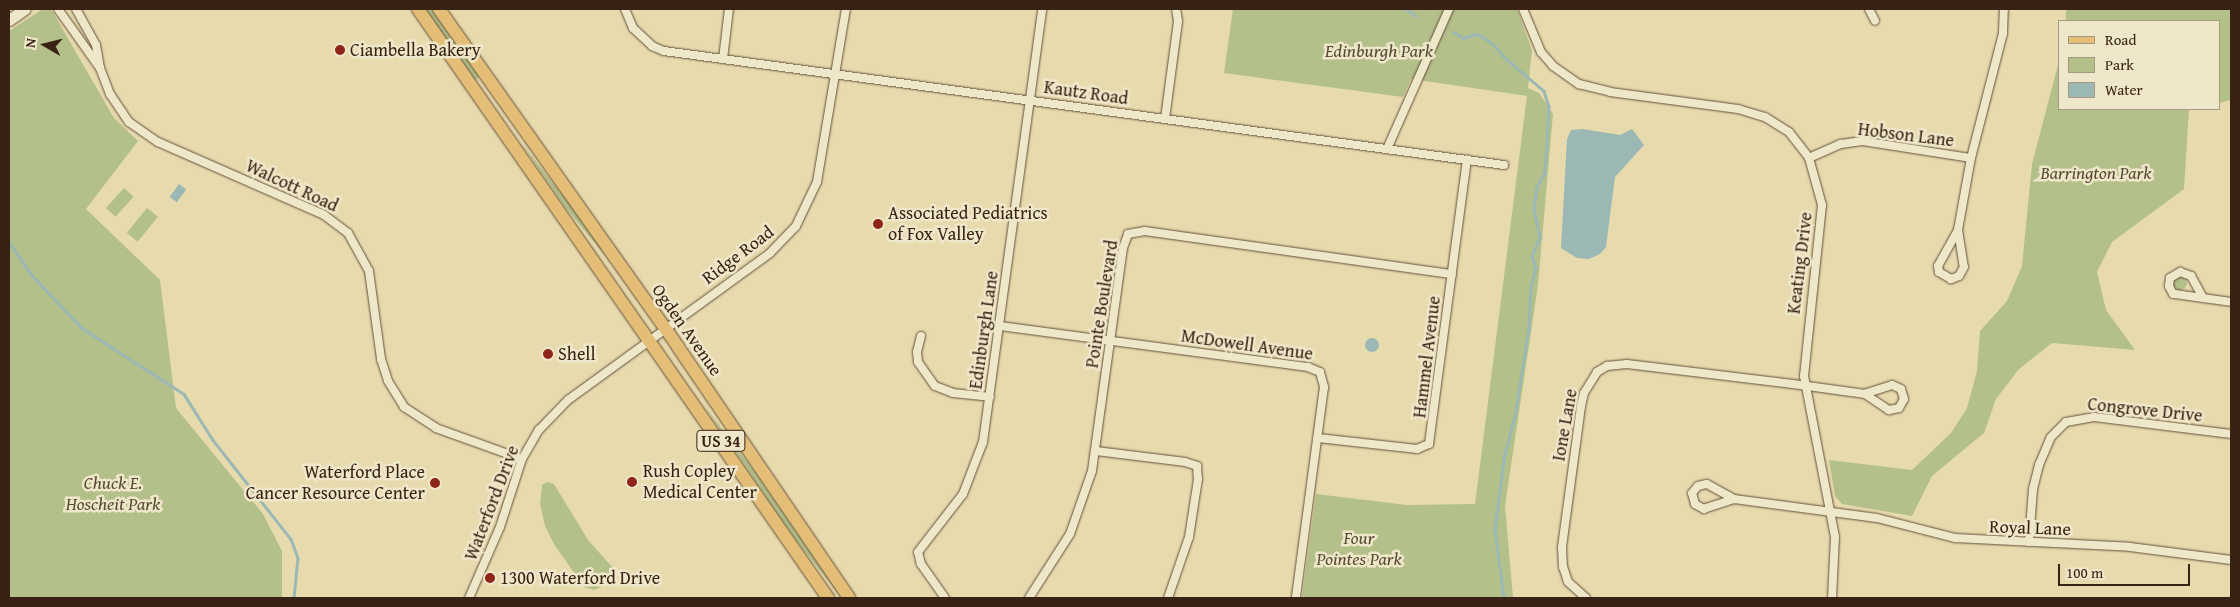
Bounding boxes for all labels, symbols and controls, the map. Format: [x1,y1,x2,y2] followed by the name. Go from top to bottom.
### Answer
[20,20,70,70] north arrow
[2058,20,2220,110] legend
[2105,29,2136,50] text: Road
[20,37,41,49] text: N
[350,39,481,61] place label: Ciambella Bakery
[1325,40,1433,62] park label: Edinburgh Park
[334,44,346,56] marker: Ciambella Bakery
[2105,54,2134,75] text: Park
[1043,76,1129,110] street label: Kautz Road
[2105,79,2143,100] text: Water
[1857,118,1955,152] street label: Hobson Lane
[242,155,342,217] street label: Walcott Road
[2041,162,2151,184] park label: Barrington Park
[888,203,1048,245] place label: Associated Pediatrics of Fox Valley
[1783,211,1817,315] street label: Keating Drive
[872,218,884,230] marker: Associated Pediatrics of Fox Valley
[698,221,778,289] street label: Ridge Road
[1081,238,1123,370] street label: Pointe Boulevard
[965,269,1003,391] street label: Edinburgh Lane
[647,280,727,380] street label: Ogden Avenue
[1409,295,1445,419] street label: Hammel Avenue
[1180,325,1314,365] street label: McDowell Avenue
[558,343,595,365] place label: Shell
[542,348,554,360] marker: Shell
[1548,387,1582,463] street label: Ione Lane
[2087,393,2203,427] street label: Congrove Drive
[696,428,746,454] road number: US 34
[460,442,524,564] street label: Waterford Drive
[643,461,757,504] place label: Rush Copley Medical Center
[246,462,425,504] place label: Waterford Place Cancer Resource Center
[66,473,160,516] park label: Chuck E. Hoscheit Park
[625,475,639,489] marker: Rush Copley Medical Center
[429,477,441,489] marker: Waterford Place Cancer Resource Center
[1989,516,2071,540] street label: Royal Lane
[1316,528,1402,570] park label: Four Pointes Park
[2060,554,2192,586] scale bar
[2066,562,2103,583] text: 100 m
[500,567,660,589] place label: 1300 Waterford Drive
[484,572,496,584] marker: 1300 Waterford Drive

